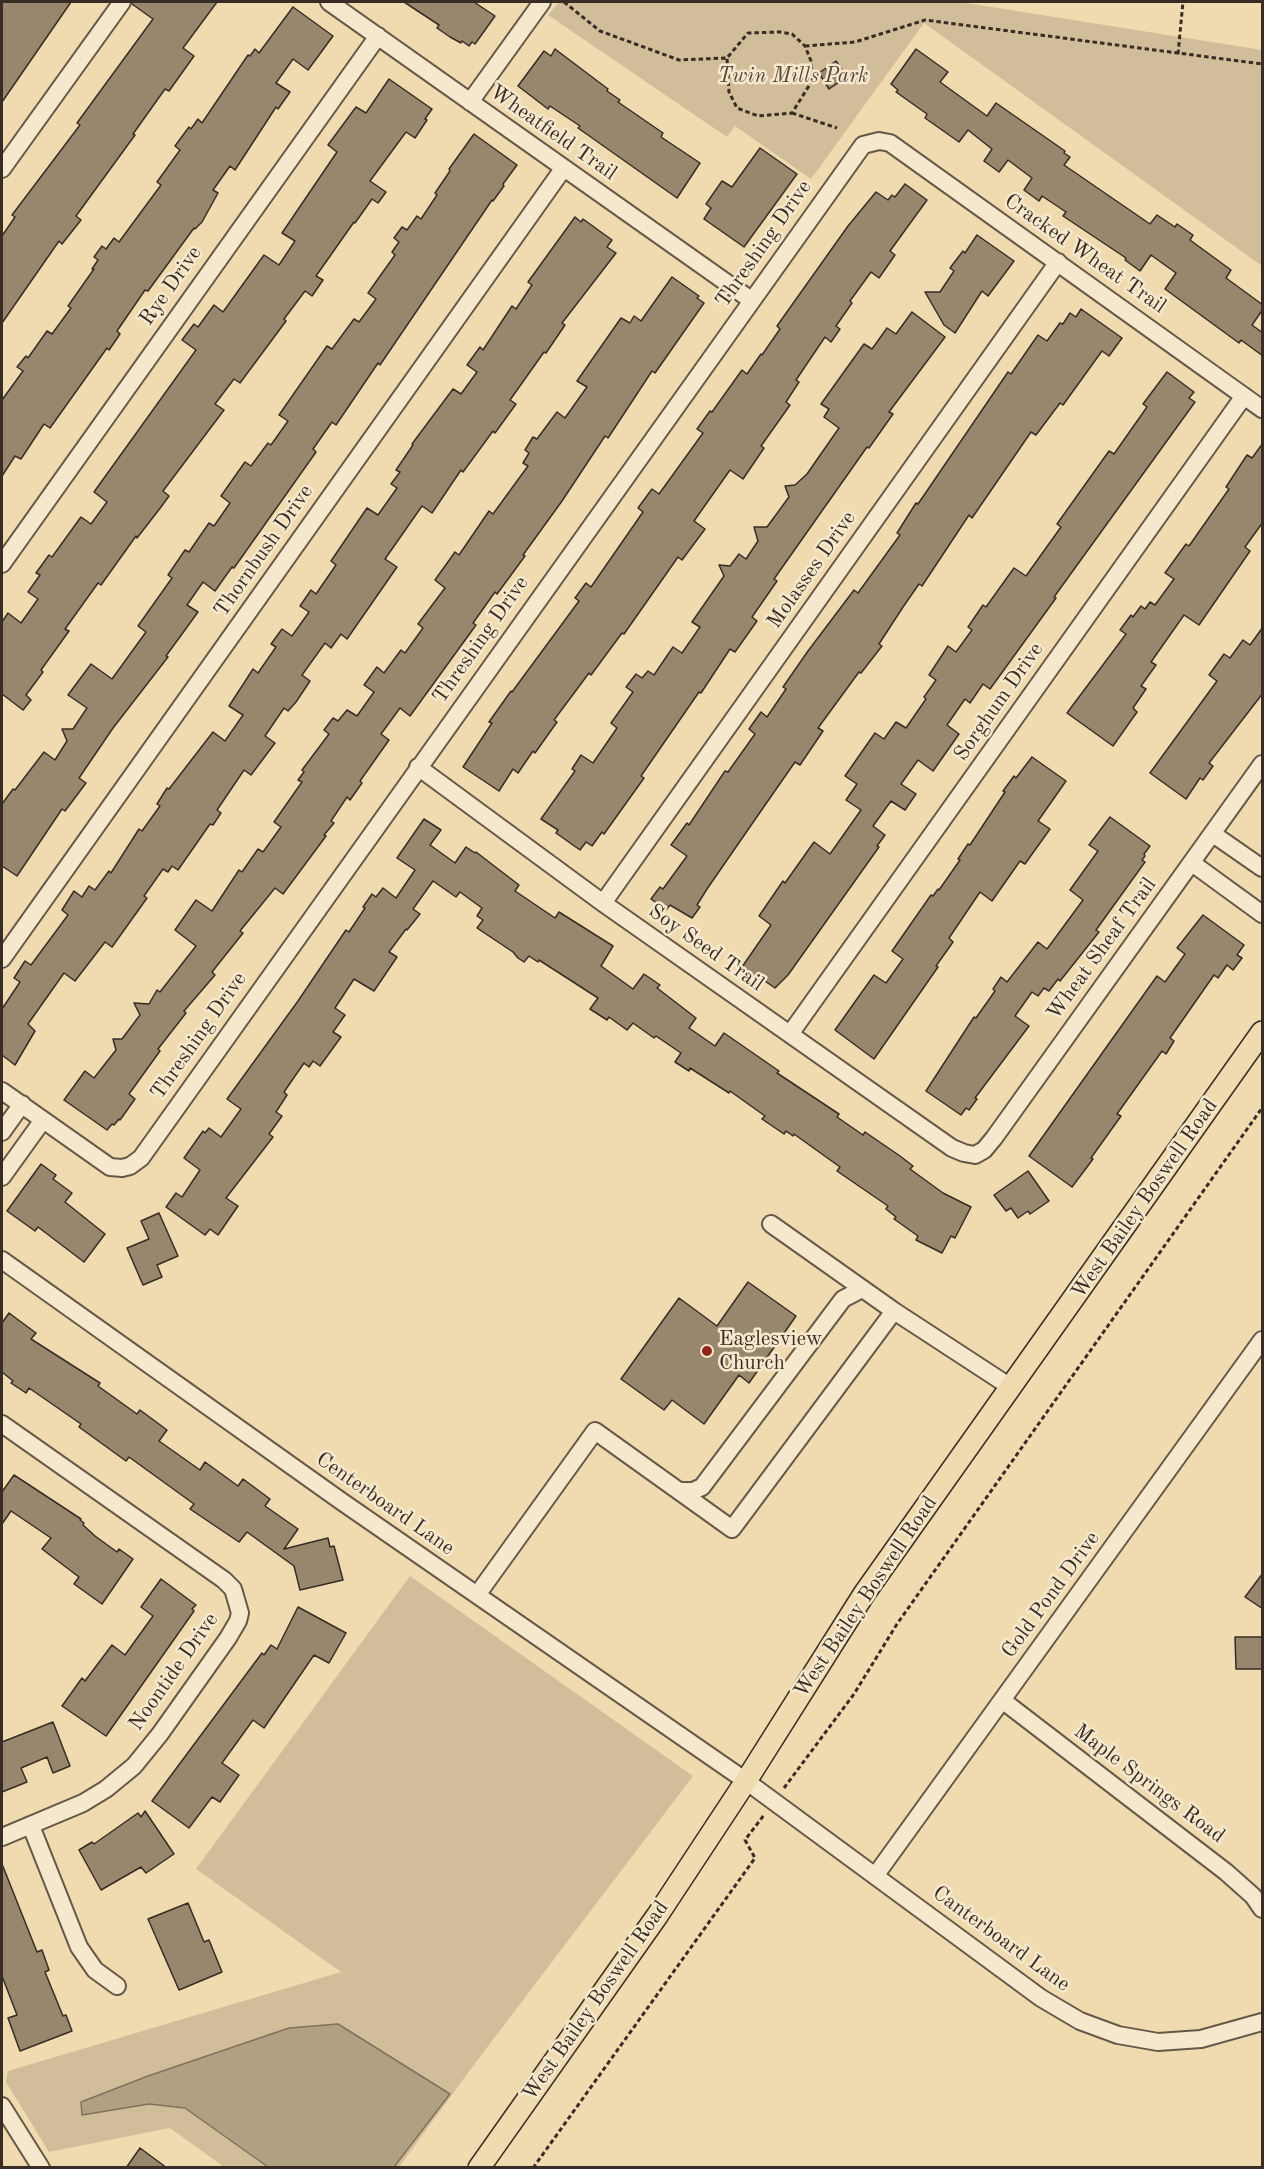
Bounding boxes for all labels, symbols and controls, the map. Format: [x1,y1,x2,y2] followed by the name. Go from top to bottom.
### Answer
[718,63,868,89] park label: Twin Mills Park
[484,80,622,186] street label: Wheatfield Trail
[711,175,817,313] street label: Threshing Drive
[999,189,1171,319] street label: Cracked Wheat Trail
[135,241,207,331] street label: Rye Drive
[209,480,319,622] street label: Thornbush Drive
[762,507,862,633] street label: Molasses Drive
[428,571,534,709] street label: Threshing Drive
[949,638,1049,766] street label: Sorghum Drive
[1042,873,1162,1025] street label: Wheat Sheaf Trail
[644,899,768,997] street label: Soy Seed Trail
[146,967,252,1105] street label: Threshing Drive
[1066,1094,1224,1304] street label: West Bailey Boswell Road
[719,1326,822,1376] place label: Eaglesview Church
[700,1344,714,1358] marker: Eaglesview Church
[311,1447,459,1561] street label: Centerboard Lane
[789,1491,943,1703] street label: West Bailey Boswell Road
[997,1527,1105,1663] street label: Gold Pond Drive
[124,1608,224,1736] street label: Noontide Drive
[1068,1719,1230,1849] street label: Maple Springs Road
[927,1881,1075,1997] street label: Canterboard Lane
[517,1896,675,2106] street label: West Bailey Boswell Road

